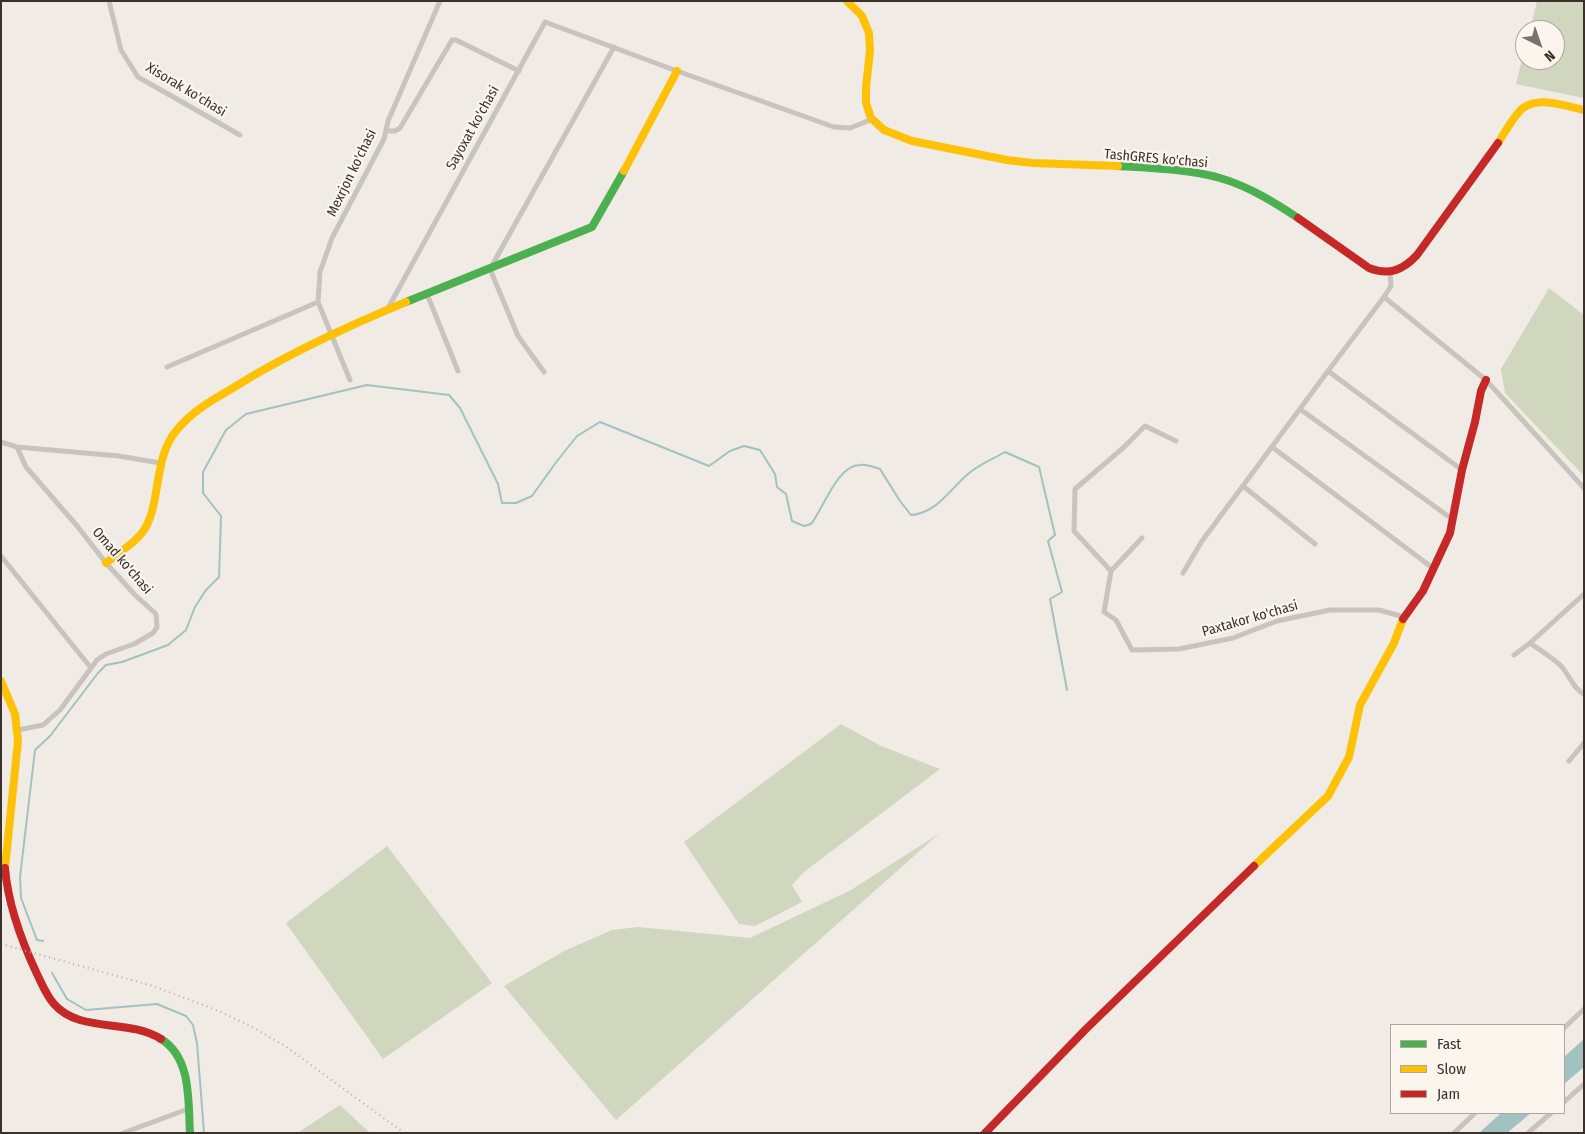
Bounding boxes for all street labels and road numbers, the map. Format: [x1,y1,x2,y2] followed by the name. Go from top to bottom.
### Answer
[143,59,229,121] street label: Xisorak ko'chasi
[443,83,503,173] street label: Sayoxat ko'chasi
[324,127,380,219] street label: Mexrjon ko'chasi
[1103,146,1209,172] street label: TashGRES ko'chasi
[88,524,156,598] street label: Omad ko'chasi
[1200,597,1300,641] street label: Paxtakor ko'chasi

